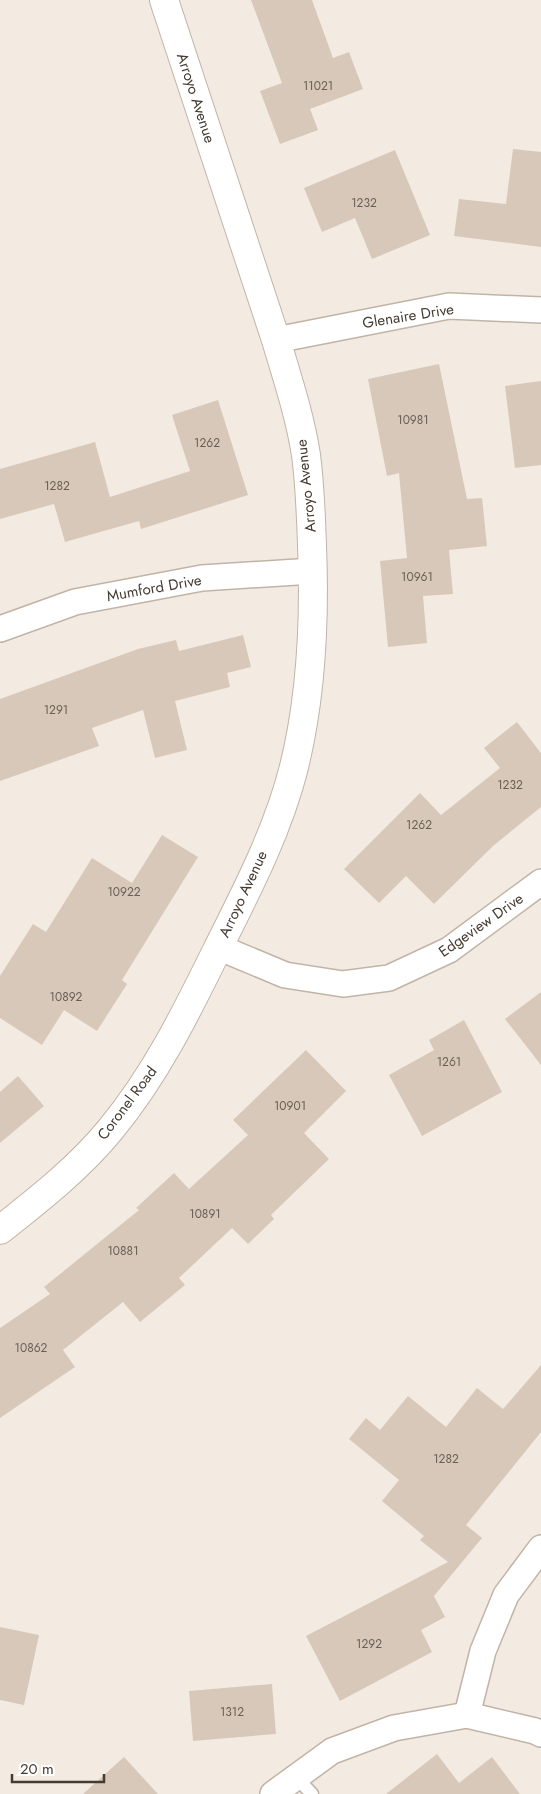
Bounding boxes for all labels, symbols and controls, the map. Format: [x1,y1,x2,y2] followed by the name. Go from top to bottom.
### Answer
[171,50,221,146] street label: Arroyo Avenue
[303,77,333,95] house number: 11021
[351,194,377,212] house number: 1232
[361,298,456,334] street label: Glenaire Drive
[397,411,429,429] house number: 10981
[194,434,220,452] house number: 1262
[290,438,322,534] street label: Arroyo Avenue
[44,477,70,495] house number: 1282
[401,568,433,586] house number: 10961
[105,569,203,607] street label: Mumford Drive
[44,701,68,719] house number: 1291
[497,776,523,794] house number: 1232
[406,816,432,834] house number: 1262
[213,847,273,941] street label: Arroyo Avenue
[107,883,141,901] house number: 10922
[434,887,528,962] street label: Edgeview Drive
[50,988,83,1006] house number: 10892
[437,1053,461,1071] house number: 1261
[92,1061,162,1145] street label: Coronel Road
[274,1097,306,1115] house number: 10901
[189,1205,221,1223] house number: 10891
[107,1242,139,1260] house number: 10881
[15,1339,48,1357] house number: 10862
[433,1450,459,1468] house number: 1282
[356,1635,382,1653] house number: 1292
[220,1703,244,1721] house number: 1312
[12,1752,105,1784] scale bar
[20,1758,54,1780] text: 20 m

